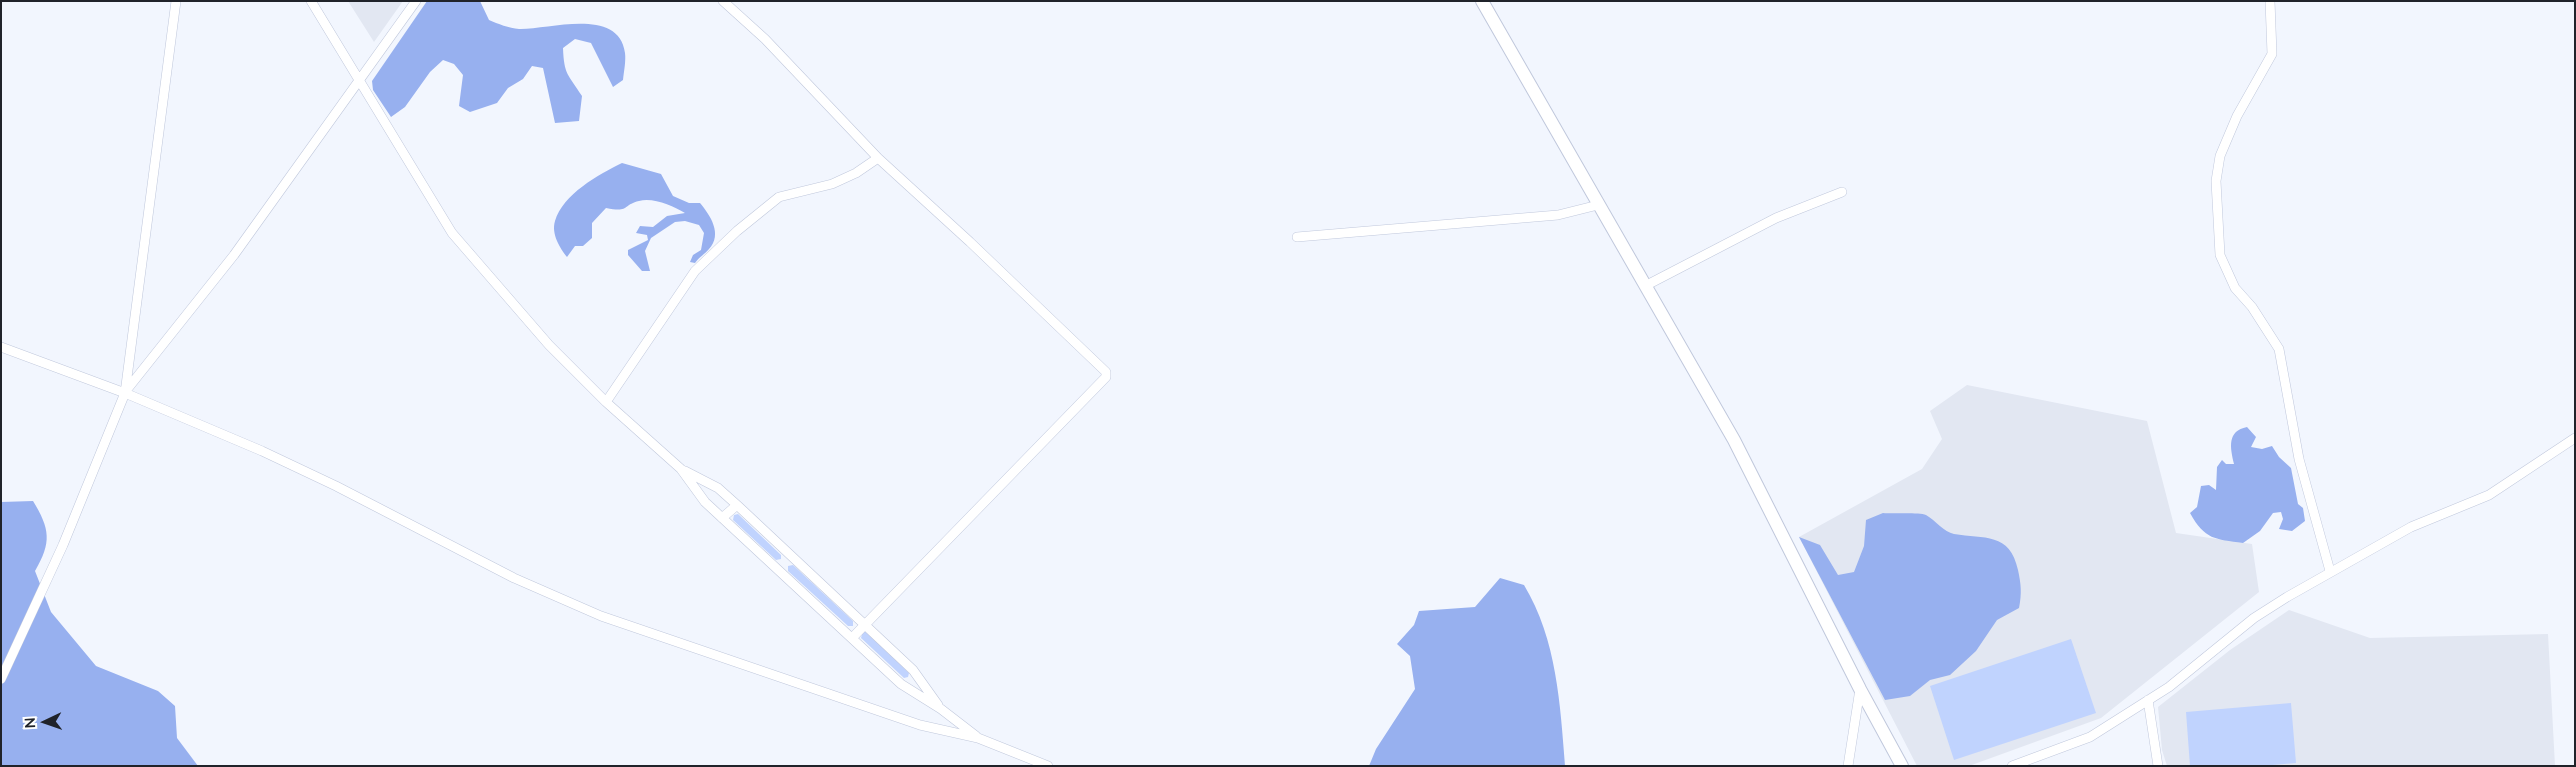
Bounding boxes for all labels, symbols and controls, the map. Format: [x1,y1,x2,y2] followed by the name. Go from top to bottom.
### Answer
[20,697,70,747] north arrow
[21,717,38,729] text: N

